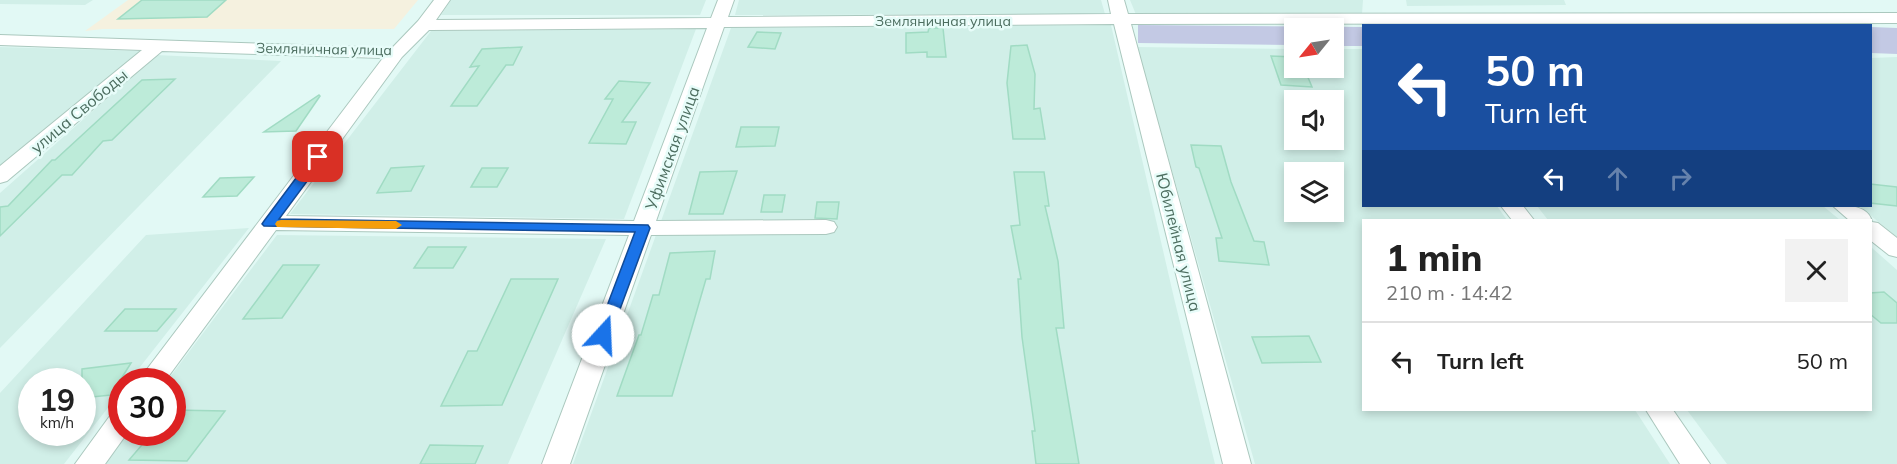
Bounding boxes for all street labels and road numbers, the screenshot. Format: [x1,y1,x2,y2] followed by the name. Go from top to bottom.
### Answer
[875,12,1011,30] street label: Земляничная улица
[256,39,392,59] street label: Земляничная улица
[27,65,131,157] street label: улица Свободы
[640,83,704,213] street label: Уфимская улица
[1152,171,1206,313] street label: Юбилейная улица

